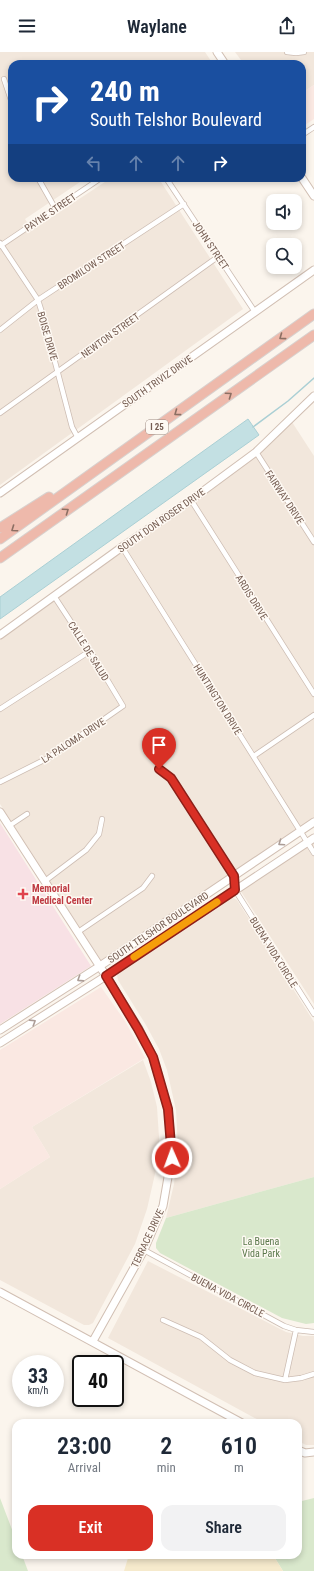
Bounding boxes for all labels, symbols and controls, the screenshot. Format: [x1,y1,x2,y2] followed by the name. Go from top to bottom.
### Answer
[16,15,38,37] icon: menu
[276,15,298,37] icon: share
[127,16,187,37] text: Waylane
[90,75,160,108] text: 240 m
[24,76,76,128] icon: right
[90,109,262,130] text: South Telshor Boulevard
[83,152,105,174] icon: left
[125,152,147,174] icon: ahead
[167,152,189,174] icon: ahead
[209,152,231,174] icon: right
[22,191,78,234] street label: PAYNE STREET
[266,194,302,274] map controls
[266,194,302,230] button: sound
[190,219,231,272] street label: JOHN STREET
[266,238,302,274] button: search
[56,240,127,291] street label: BROMILOW STREET
[35,310,60,362] street label: BOISE DRIVE
[79,311,142,360] street label: NEWTON STREET
[280,332,287,339] one-way arrow
[120,353,194,410] street label: SOUTH TRIVIZ DRIVE
[225,393,232,400] one-way arrow
[174,408,181,415] one-way arrow
[146,420,168,434] road number: I 25
[263,468,306,526] street label: FAIRWAY DRIVE
[116,486,207,555] street label: SOUTH DON ROSER DRIVE
[62,509,69,516] one-way arrow
[11,524,18,532] one-way arrow
[233,573,270,622] street label: ARDIS DRIVE
[66,620,111,683] street label: CALLE DE SALUD
[191,662,244,737] street label: HUNTINGTON DRIVE
[39,716,107,765] street label: LA PALOMA DRIVE
[142,728,176,769] pin
[148,734,170,756] icon: arrive
[278,838,285,846] one-way arrow
[32,883,93,906] place label: Memorial Medical Center
[17,888,29,900] marker: Memorial Medical Center
[106,889,211,965] street label: SOUTH TELSHOR BOULEVARD
[247,915,300,990] street label: BUENA VIDA CIRCLE
[78,974,85,981] one-way arrow
[29,1019,36,1027] one-way arrow
[151,1137,193,1179] position arrow
[129,1207,166,1269] street label: TERRACE DRIVE
[242,1236,280,1259] park label: La Buena Vida Park
[189,1272,266,1319] street label: BUENA VIDA CIRCLE
[72,1355,124,1407] speed limit sign: 40
[28,1364,48,1388] text: 33
[28,1385,48,1396] text: km/h
[57,1432,112,1460] text: 23:00
[160,1432,172,1460] text: 2
[221,1432,257,1460] text: 610
[68,1460,101,1475] text: Arrival
[157,1460,176,1475] text: min
[234,1460,244,1475] text: m
[28,1505,153,1551] button: Exit
[161,1505,286,1551] button: Share

